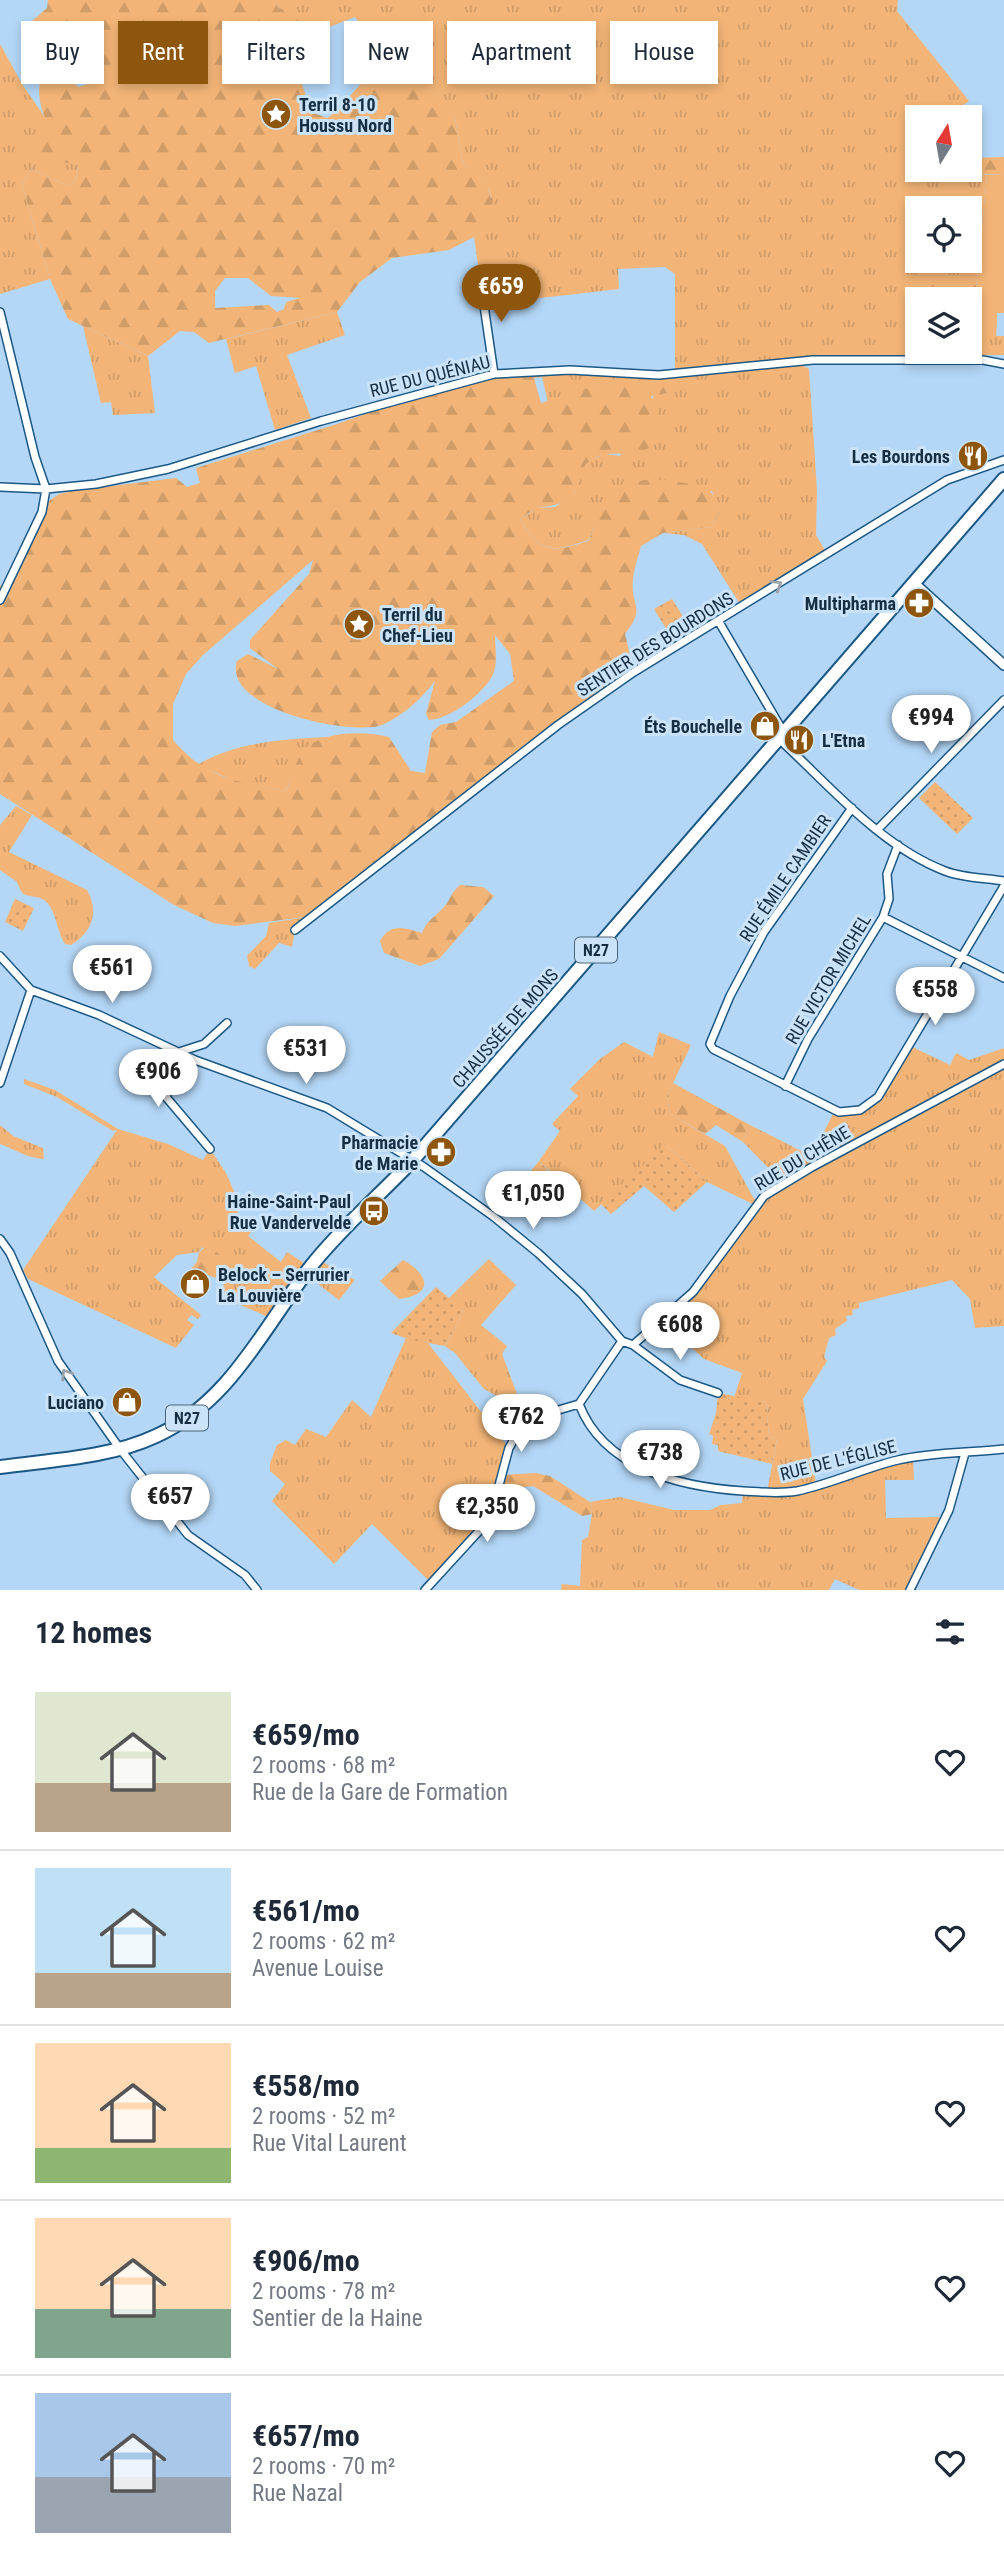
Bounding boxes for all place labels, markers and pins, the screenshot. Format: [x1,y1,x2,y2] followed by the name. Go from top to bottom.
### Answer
[299,94,392,136] place label: Terril 8-10 Houssu Nord
[259,97,293,131] place icon: Terril 8-10 Houssu Nord
[460,264,542,324] pin: €659
[956,439,990,473] restaurant icon: Les Bourdons
[852,446,950,467] place label: Les Bourdons
[902,586,936,620] pharmacy icon: Multipharma
[805,593,896,614] place label: Multipharma
[382,604,453,646] place label: Terril du Chef-Lieu
[342,607,376,641] place icon: Terril du Chef-Lieu
[890,696,972,755] pin: €994
[748,709,782,743] shop icon: Éts Bouchelle
[644,716,742,737] place label: Éts Bouchelle
[782,723,816,757] restaurant icon: L'Etna
[822,730,865,751] place label: L'Etna
[71,946,153,1005] pin: €561
[894,968,976,1027] pin: €558
[265,1026,347,1086] pin: €531
[117,1050,199,1109] pin: €906
[341,1132,418,1174] place label: Pharmacie de Marie
[424,1135,458,1169] pharmacy icon: Pharmacie de Marie
[476,1172,590,1231] pin: €1,050
[227,1191,351,1233] place label: Haine-Saint-Paul Rue Vandervelde
[357,1194,391,1228] bus stop icon: Haine-Saint-Paul Rue Vandervelde
[218,1264,349,1306] place label: Belock – Serrurier La Louvière
[178,1267,212,1301] shop icon: Belock – Serrurier La Louvière
[639,1302,721,1362] pin: €608
[110,1385,144,1419] shop icon: Luciano
[48,1392,104,1413] place label: Luciano
[480,1394,562,1454] pin: €762
[619,1430,701,1490] pin: €738
[129,1474,211,1534] pin: €657
[430,1484,544,1544] pin: €2,350

